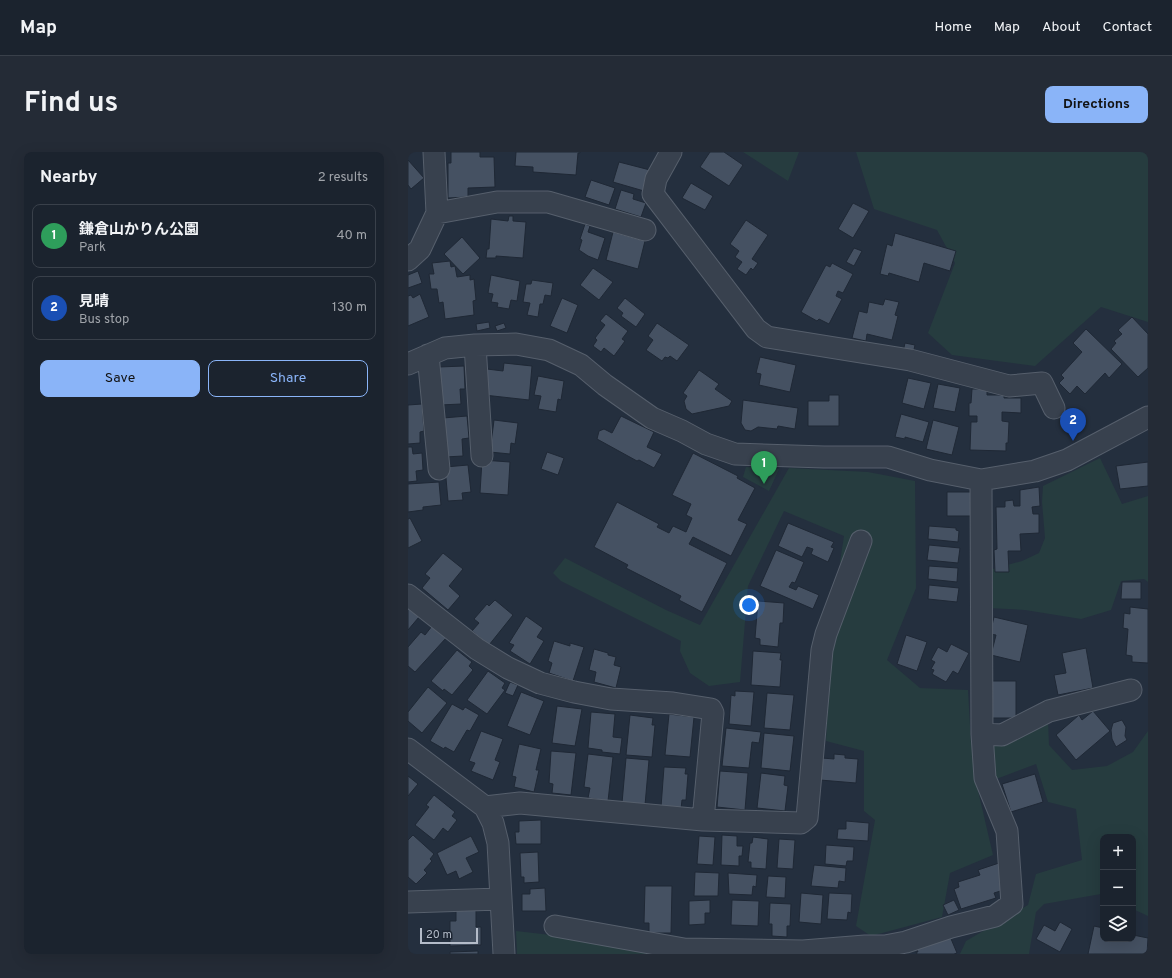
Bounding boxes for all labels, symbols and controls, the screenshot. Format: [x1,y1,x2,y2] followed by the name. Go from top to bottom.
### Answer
[20,16,57,40] text: Map
[935,19,972,36] text: Home
[994,19,1020,36] text: Map
[1042,19,1081,36] text: About
[1103,19,1152,36] text: Contact
[24,86,118,122] text: Find us
[1045,86,1148,123] button: Directions
[40,167,97,189] text: Nearby
[318,170,368,186] text: 2 results
[79,221,199,240] text: 鎌倉山かりん公園
[51,228,57,244] text: 1
[337,228,367,244] text: 40 m
[79,240,106,256] text: Park
[79,293,109,312] text: 見晴
[50,300,58,316] text: 2
[332,300,367,316] text: 130 m
[79,312,129,328] text: Bus stop
[40,360,200,397] button: Save
[208,360,368,397] button: Share
[1060,408,1086,441] pin: 2
[751,451,777,484] pin: 1
[739,595,759,615] your location
[1100,834,1136,942] map controls
[1100,834,1136,870] button: +
[1100,870,1136,906] button: −
[1100,906,1136,942] button: layers
[420,926,478,945] scale bar
[426,928,452,942] text: 20 m

